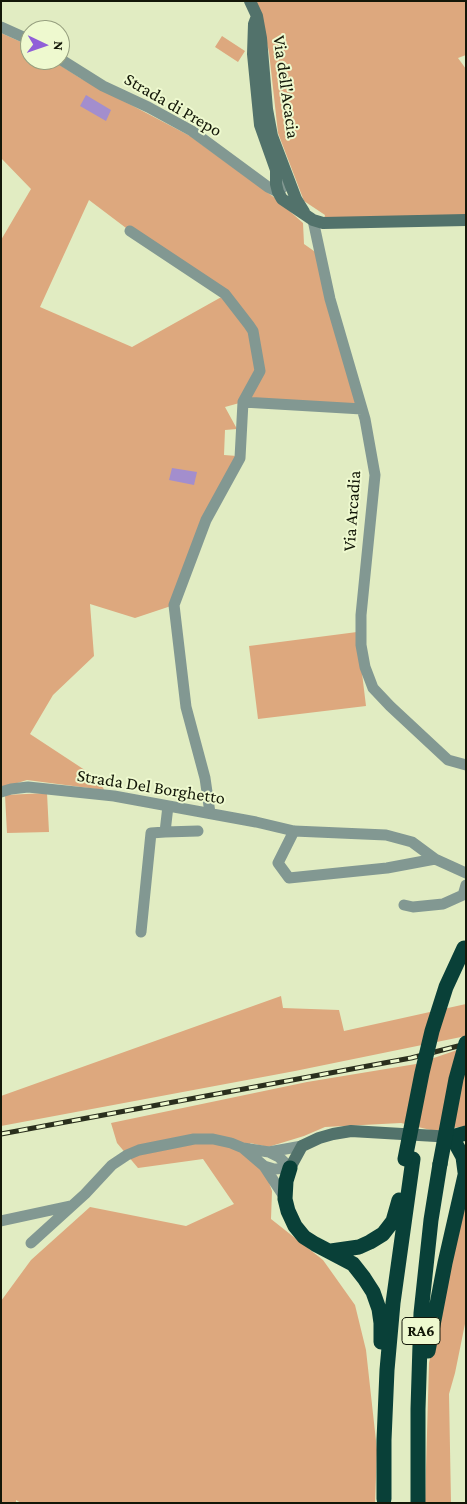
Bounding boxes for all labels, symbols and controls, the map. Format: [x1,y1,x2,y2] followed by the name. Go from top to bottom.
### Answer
[20,20,70,70] north arrow
[268,34,304,140] street label: Via dell'Acacia
[51,41,67,51] text: N
[120,68,226,142] street label: Strada di Prepo
[338,470,366,552] street label: Via Arcadia
[75,765,227,809] street label: Strada Del Borghetto
[402,1318,440,1344] road number: RA6

